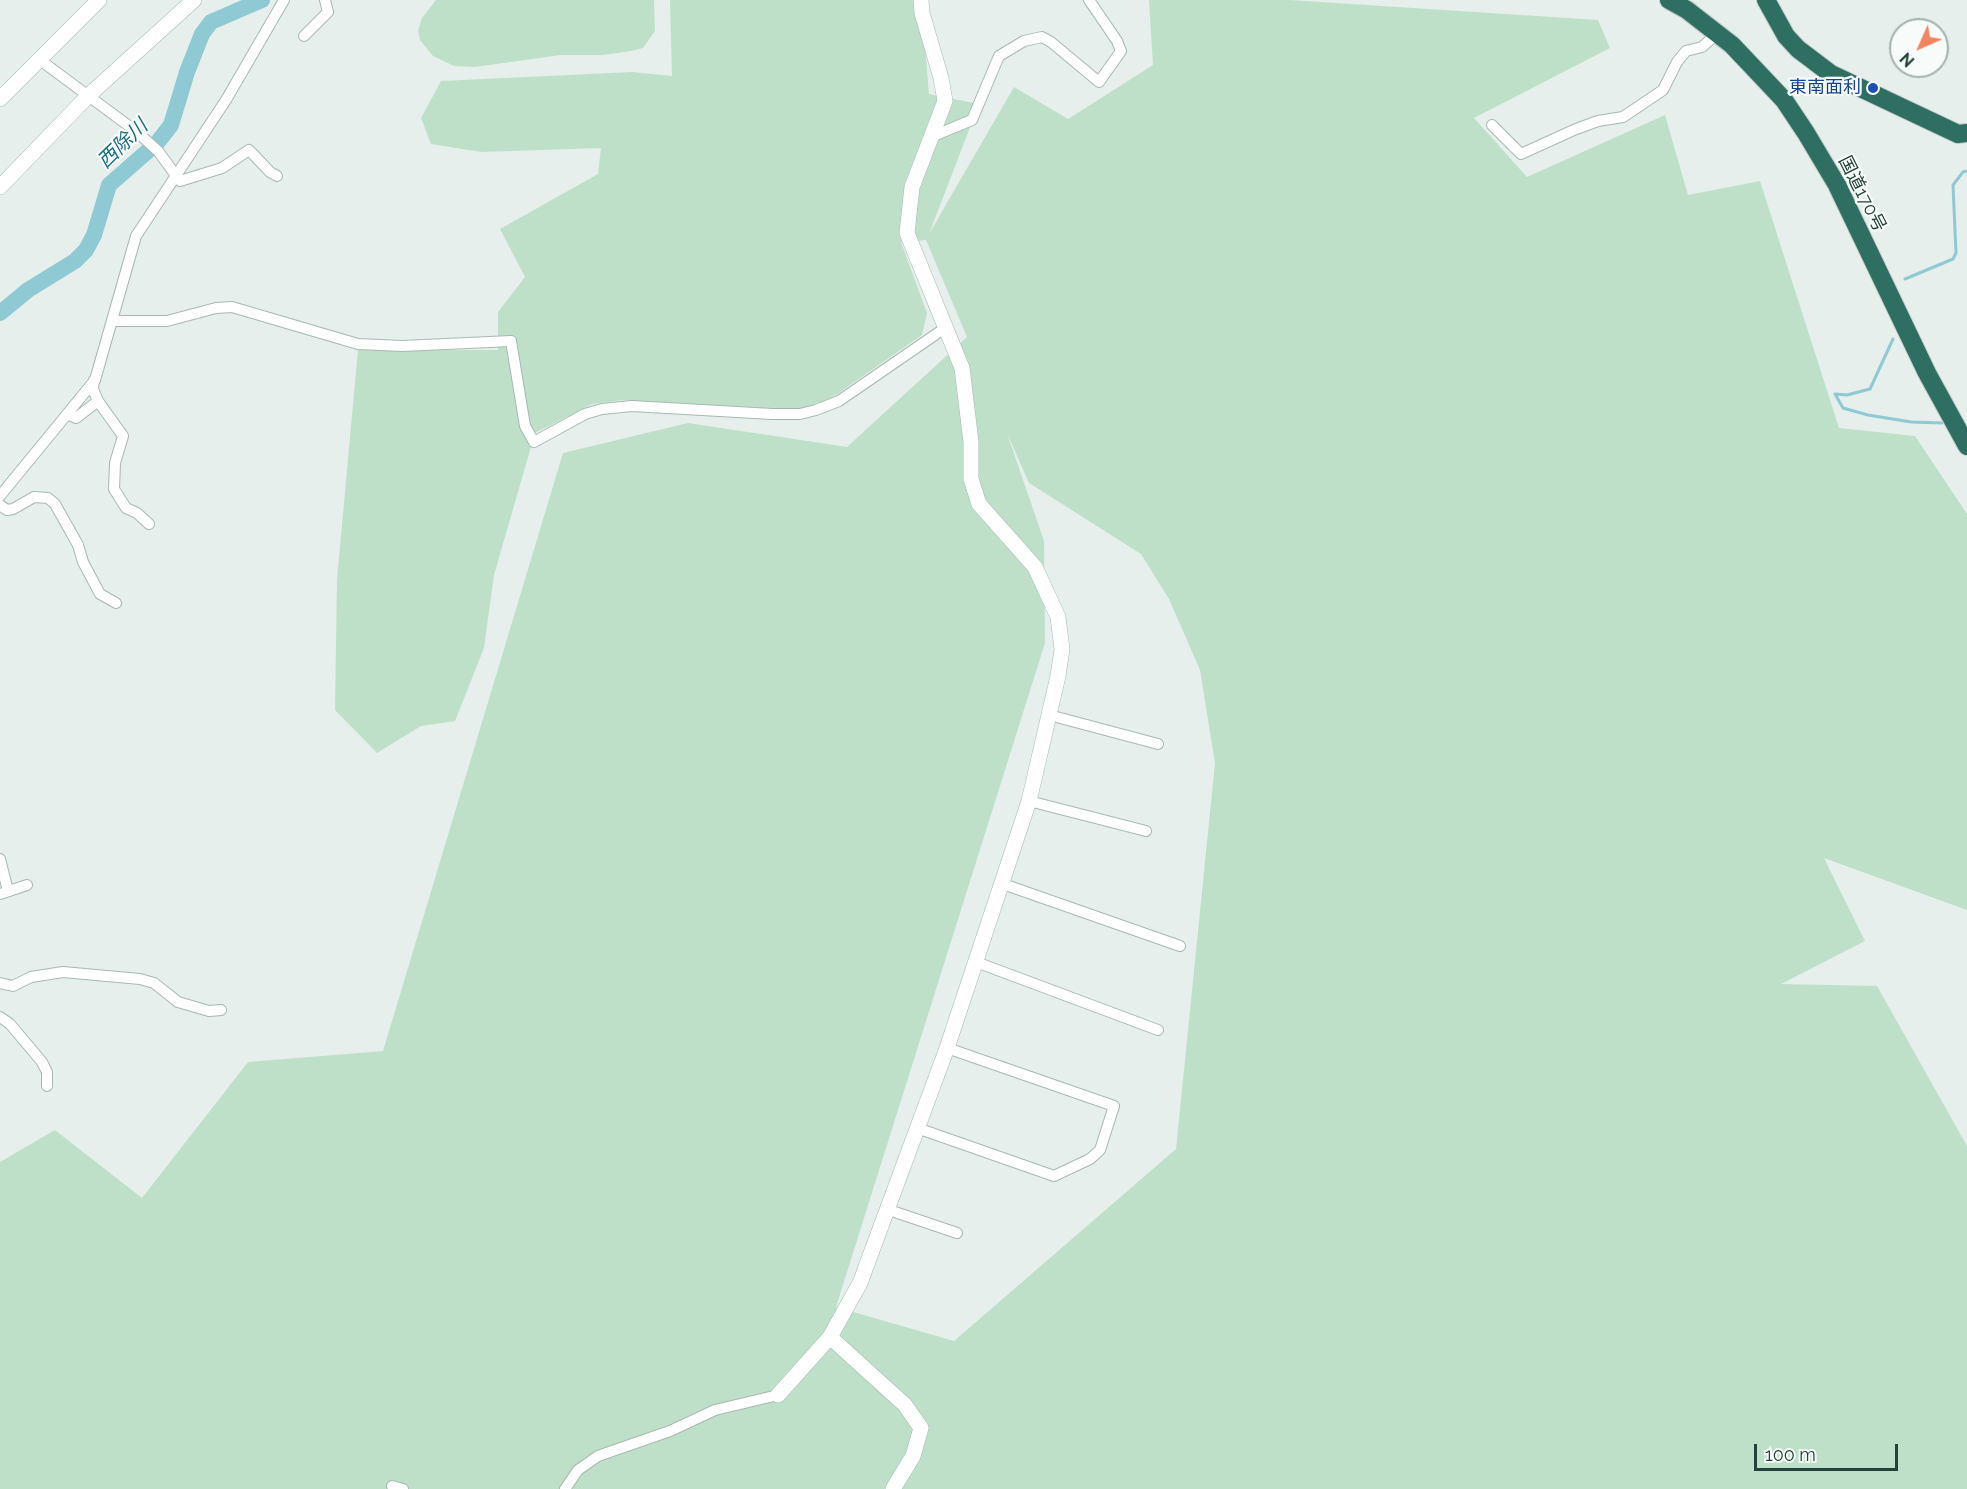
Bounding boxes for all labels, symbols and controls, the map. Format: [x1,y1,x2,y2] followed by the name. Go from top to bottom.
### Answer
[1889,18,1949,78] north arrow
[1896,49,1918,71] text: N
[1789,77,1861,99] place label: 東南面利
[1866,81,1880,95] marker: 東南面利
[93,115,153,173] water label: 西除川
[1834,152,1890,236] street label: 国道170号
[1757,1432,1901,1470] scale bar
[1765,1444,1816,1465] text: 100 m

